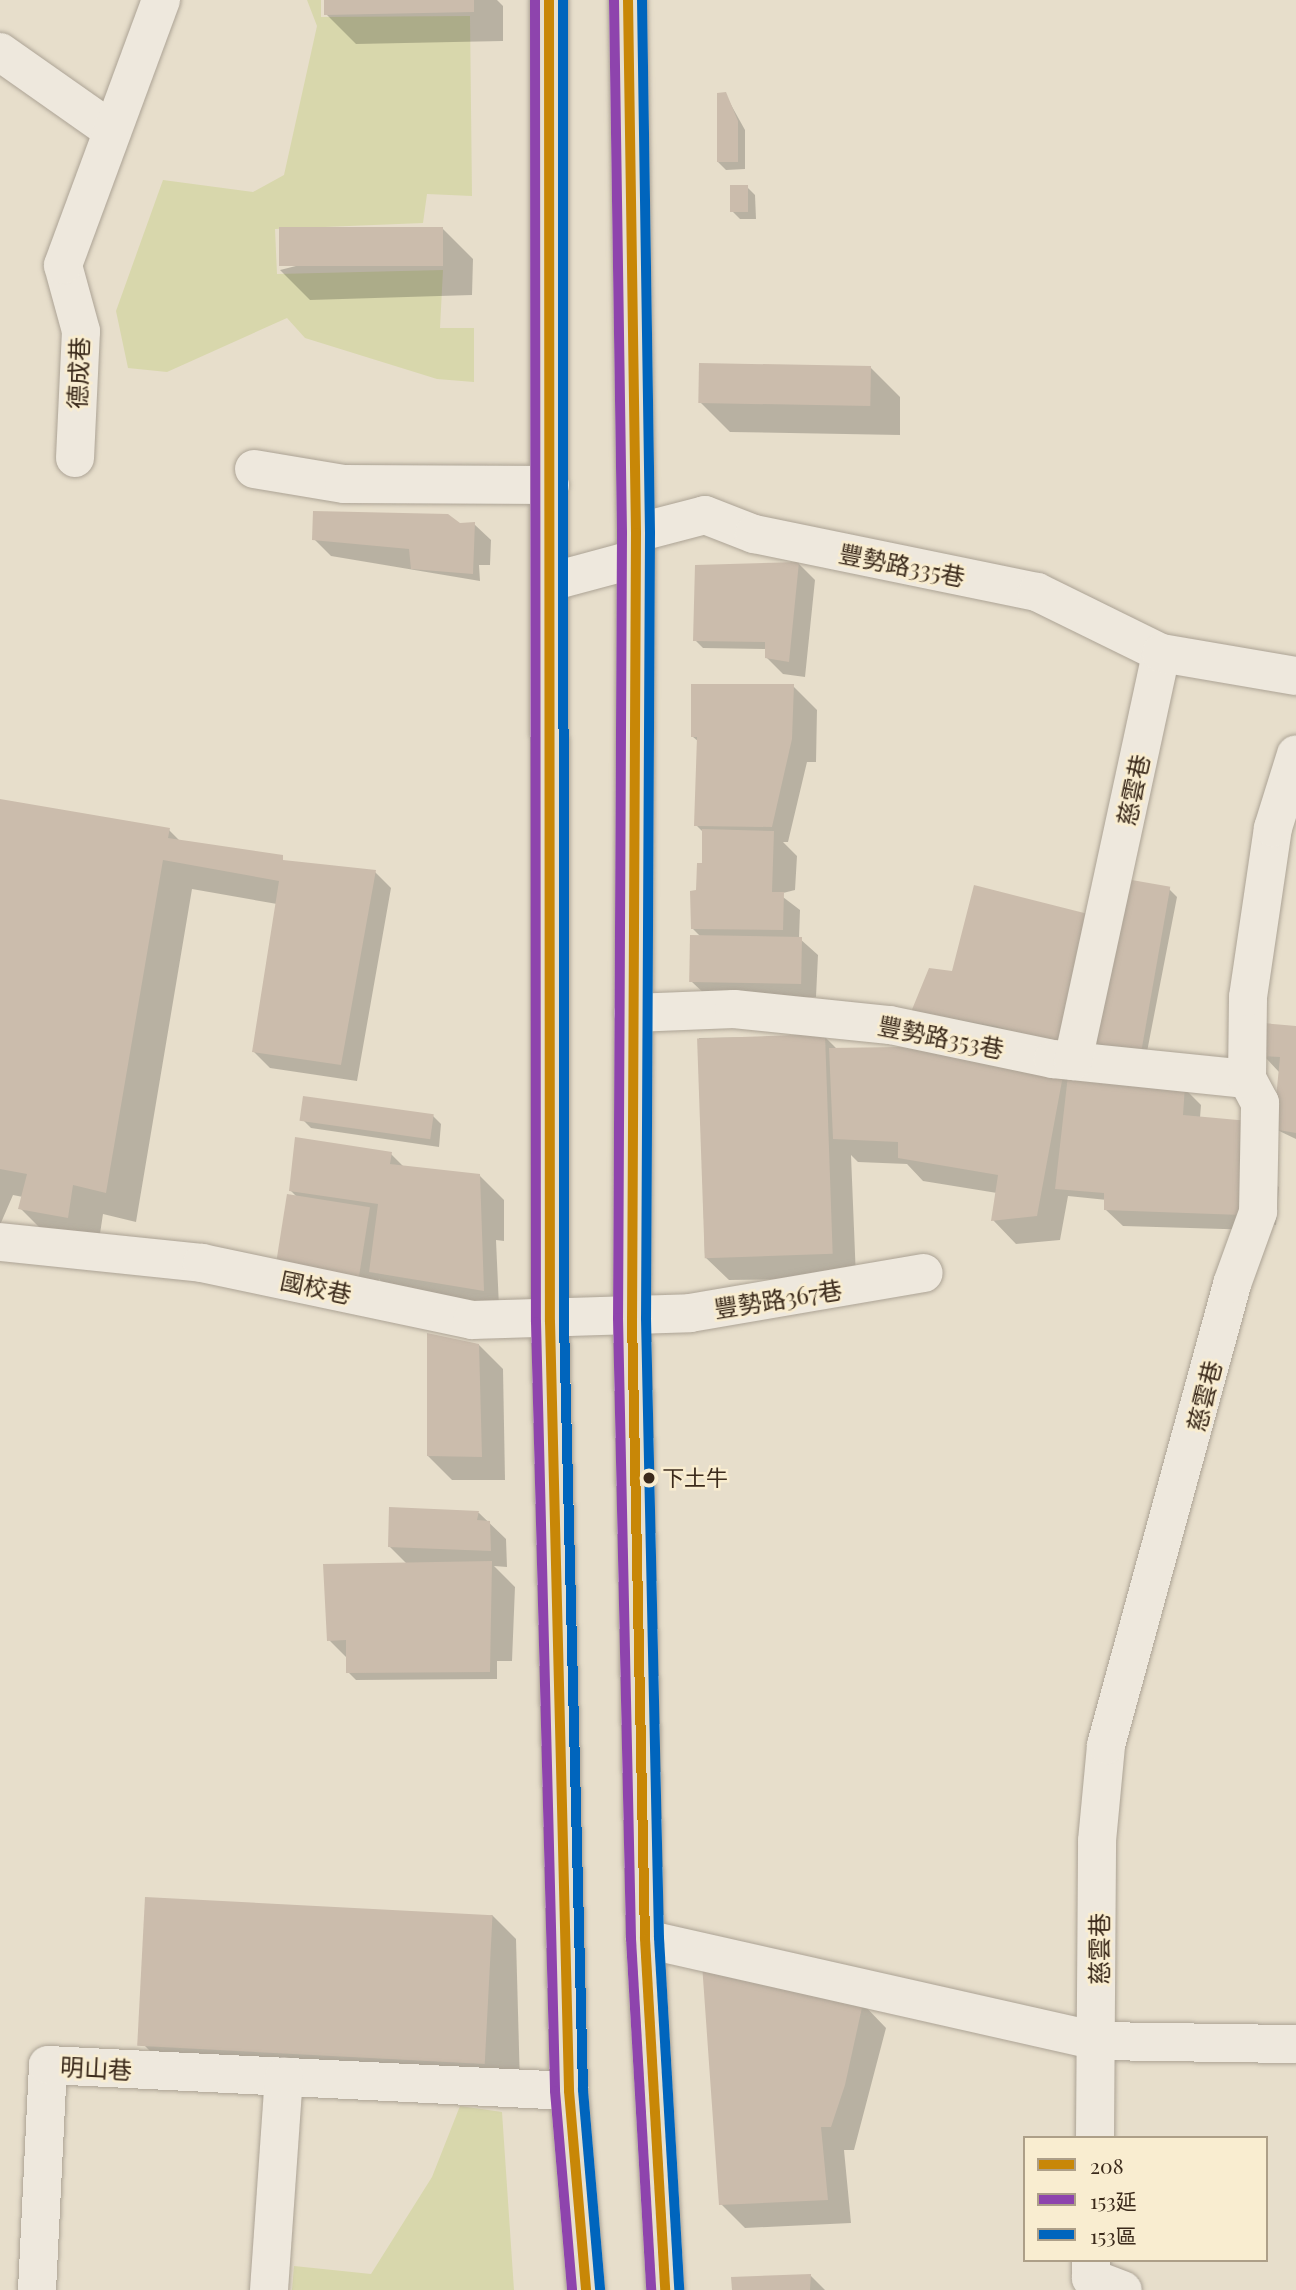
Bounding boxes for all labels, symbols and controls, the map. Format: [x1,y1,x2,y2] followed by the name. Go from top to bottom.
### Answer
[62,337,94,409] street label: 德成巷
[837,539,967,591] street label: 豐勢路335巷
[1111,752,1155,828] street label: 慈雲巷
[876,1011,1006,1063] street label: 豐勢路353巷
[278,1265,354,1309] street label: 國校巷
[712,1275,844,1323] street label: 豐勢路367巷
[1181,1358,1227,1434] street label: 慈雲巷
[662,1465,728,1491] place label: 下土牛
[642,1471,656,1485] marker: 下土牛
[1085,1913,1113,1985] street label: 慈雲巷
[59,2052,133,2084] street label: 明山巷
[1023,2136,1268,2262] legend
[1090,2151,1124,2179] text: 208
[1090,2186,1137,2214] text: 153延
[1090,2221,1137,2249] text: 153區

